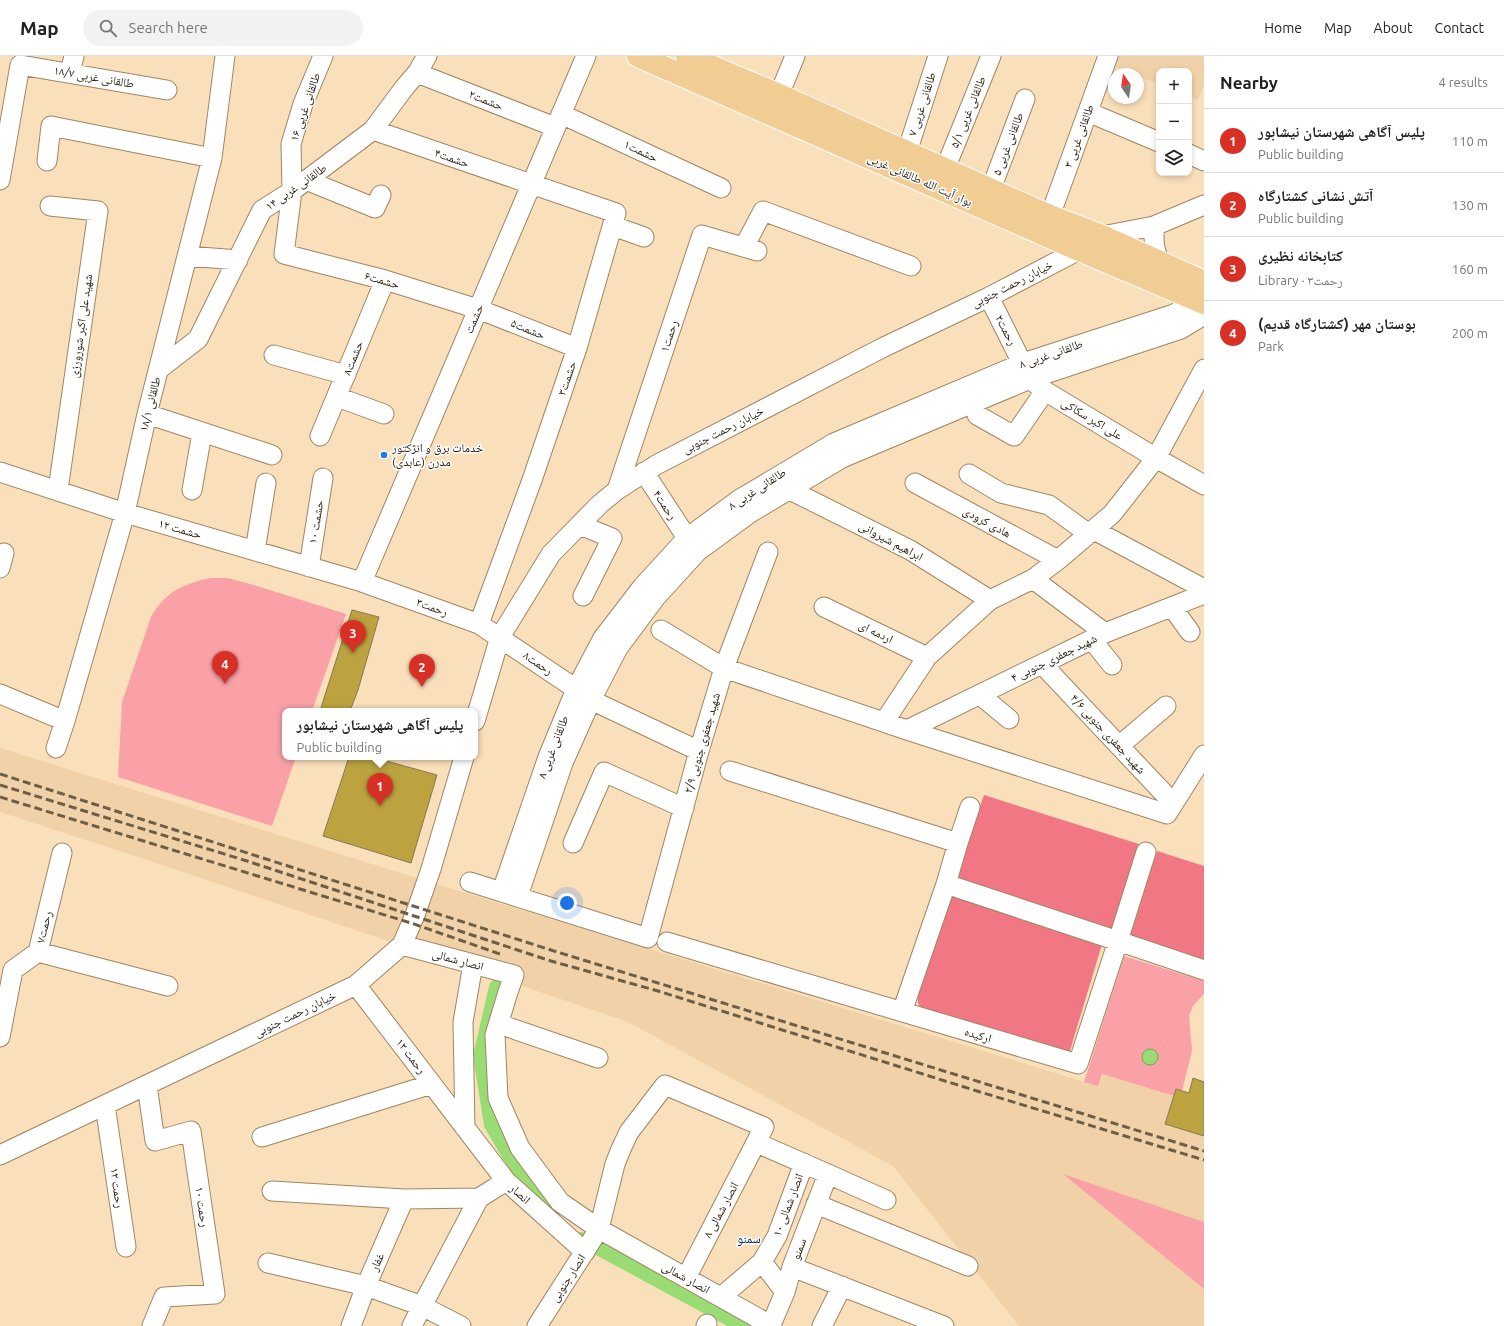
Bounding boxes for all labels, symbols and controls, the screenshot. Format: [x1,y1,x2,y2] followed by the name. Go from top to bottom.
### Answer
[83,10,363,46] search box
[20,17,59,39] text: Map
[97,17,119,39] icon: search
[129,19,208,36] text: Search here
[1264,20,1302,36] text: Home
[1324,20,1352,36] text: Map
[1374,20,1413,36] text: About
[1435,20,1484,36] text: Contact
[53,63,135,91] street label: طالقانی غربی ۱۸/۷
[1108,68,1144,104] north arrow
[1156,68,1192,176] map controls
[1156,68,1192,104] button: +
[905,70,939,138] street label: طالقانی غربی ۷
[287,71,324,143] street label: طالقانی غربی ۱۶
[1220,73,1278,92] text: Nearby
[947,74,989,150] street label: طالقانی غربی ۵/۱
[1438,75,1488,89] text: 4 results
[467,87,506,112] street label: حشمت۲
[1061,102,1097,170] street label: طالقانی غربی ۳
[1156,104,1192,140] button: −
[990,111,1027,177] street label: طالقانی غربی ۵
[1258,123,1425,140] text: پلیس آگاهی شهرستان نیشابور
[1229,134,1237,148] text: 1
[1452,134,1488,148] text: 110 m
[622,137,660,164] street label: حشمت۱
[1156,140,1192,176] button: layers
[433,146,472,170] street label: حشمت۴
[1258,147,1344,161] text: Public building
[865,151,975,210] street label: بوار آیت الله طالقانی غربی
[263,161,330,214] street label: طالقانی غربی ۱۴
[1258,187,1373,204] text: آتش نشانی کشتارگاه
[1229,198,1237,212] text: 2
[1452,198,1488,212] text: 130 m
[1258,211,1344,225] text: Public building
[1258,247,1343,264] text: کتابخانه نظیری
[969,257,1055,311] street label: خیابان رحمت جنوبی
[1229,262,1237,276] text: 3
[1452,262,1488,276] text: 160 m
[363,268,401,291] street label: حشمت۶
[67,273,96,379] street label: شهید علی اکبر شورورزی
[1258,273,1343,287] text: Library · رحمت۳
[462,302,486,335] street label: حشمت
[993,312,1020,347] street label: رحمت۲
[1258,315,1416,332] text: (بوستان مهر (کشتارگاه قدیم
[509,316,548,341] street label: حشمت۵
[657,318,680,353] street label: رحمت۱
[1229,326,1237,340] text: 4
[1452,326,1488,340] text: 200 m
[1017,337,1085,372] street label: طالقانی غربی ۸
[340,338,365,377] street label: حشمت۸
[1258,339,1284,353] text: Park
[555,358,579,397] street label: حشمت۳
[136,375,164,433] street label: طالقانی ۱۸/۱
[1059,395,1125,443] street label: علی اکبر سکاکی
[680,403,766,457] street label: خیابان رحمت جنوبی
[391,441,484,469] place label: خدمات برق و انژکتور مدرن (عابدی)
[379,450,389,460] marker: خدمات برق و انژکتور مدرن (عابدی)
[725,465,789,513] street label: طالقانی غربی ۸
[651,488,680,522] street label: رحمت۴
[306,499,325,545] street label: حشمت ۱۰
[961,504,1013,540] street label: هادی کرودی
[157,516,203,541] street label: حشمت ۱۲
[856,518,926,565] street label: ابراهیم شیروانی
[415,595,450,618] street label: رحمت۳
[857,618,896,646] street label: اردمه ای
[340,620,366,653] pin: 3
[1009,631,1100,685] street label: شهید جعفری جنوبی ۴
[521,648,556,677] street label: رحمت۸
[212,651,238,684] pin: 4
[409,654,435,687] pin: 2
[681,691,723,795] street label: شهید جعفری جنوبی ۲/۹
[1067,691,1149,777] street label: شهید جعفری جنوبی ۴/۶
[282,708,478,760] popup
[535,714,572,780] street label: طالقانی غربی ۸
[297,716,463,733] text: پلیس آگاهی شهرستان نیشابور
[297,740,382,754] text: Public building
[367,773,393,806] pin: 1
[557,893,577,913] your location
[33,909,54,944] street label: رحمت۷
[431,946,485,974] street label: انصار شمالی
[252,988,339,1040] street label: خیابان رحمت جنوبی
[963,1024,993,1046] street label: ارکیده
[394,1036,429,1076] street label: رحمت ۱۲
[108,1167,127,1209] street label: رحمت ۱۲
[770,1172,806,1238] street label: انصار شمالی ۱۰
[507,1180,533,1206] street label: انصار
[701,1180,741,1240] street label: انصار شمالی ۸
[193,1186,212,1228] street label: رحمت ۱۰
[737,1231,761,1247] district label: سمنو
[789,1236,809,1261] street label: سمنو
[366,1251,386,1274] street label: غفار
[547,1251,589,1305] street label: انصار جنوبی
[660,1259,713,1297] street label: انصار شمالی

